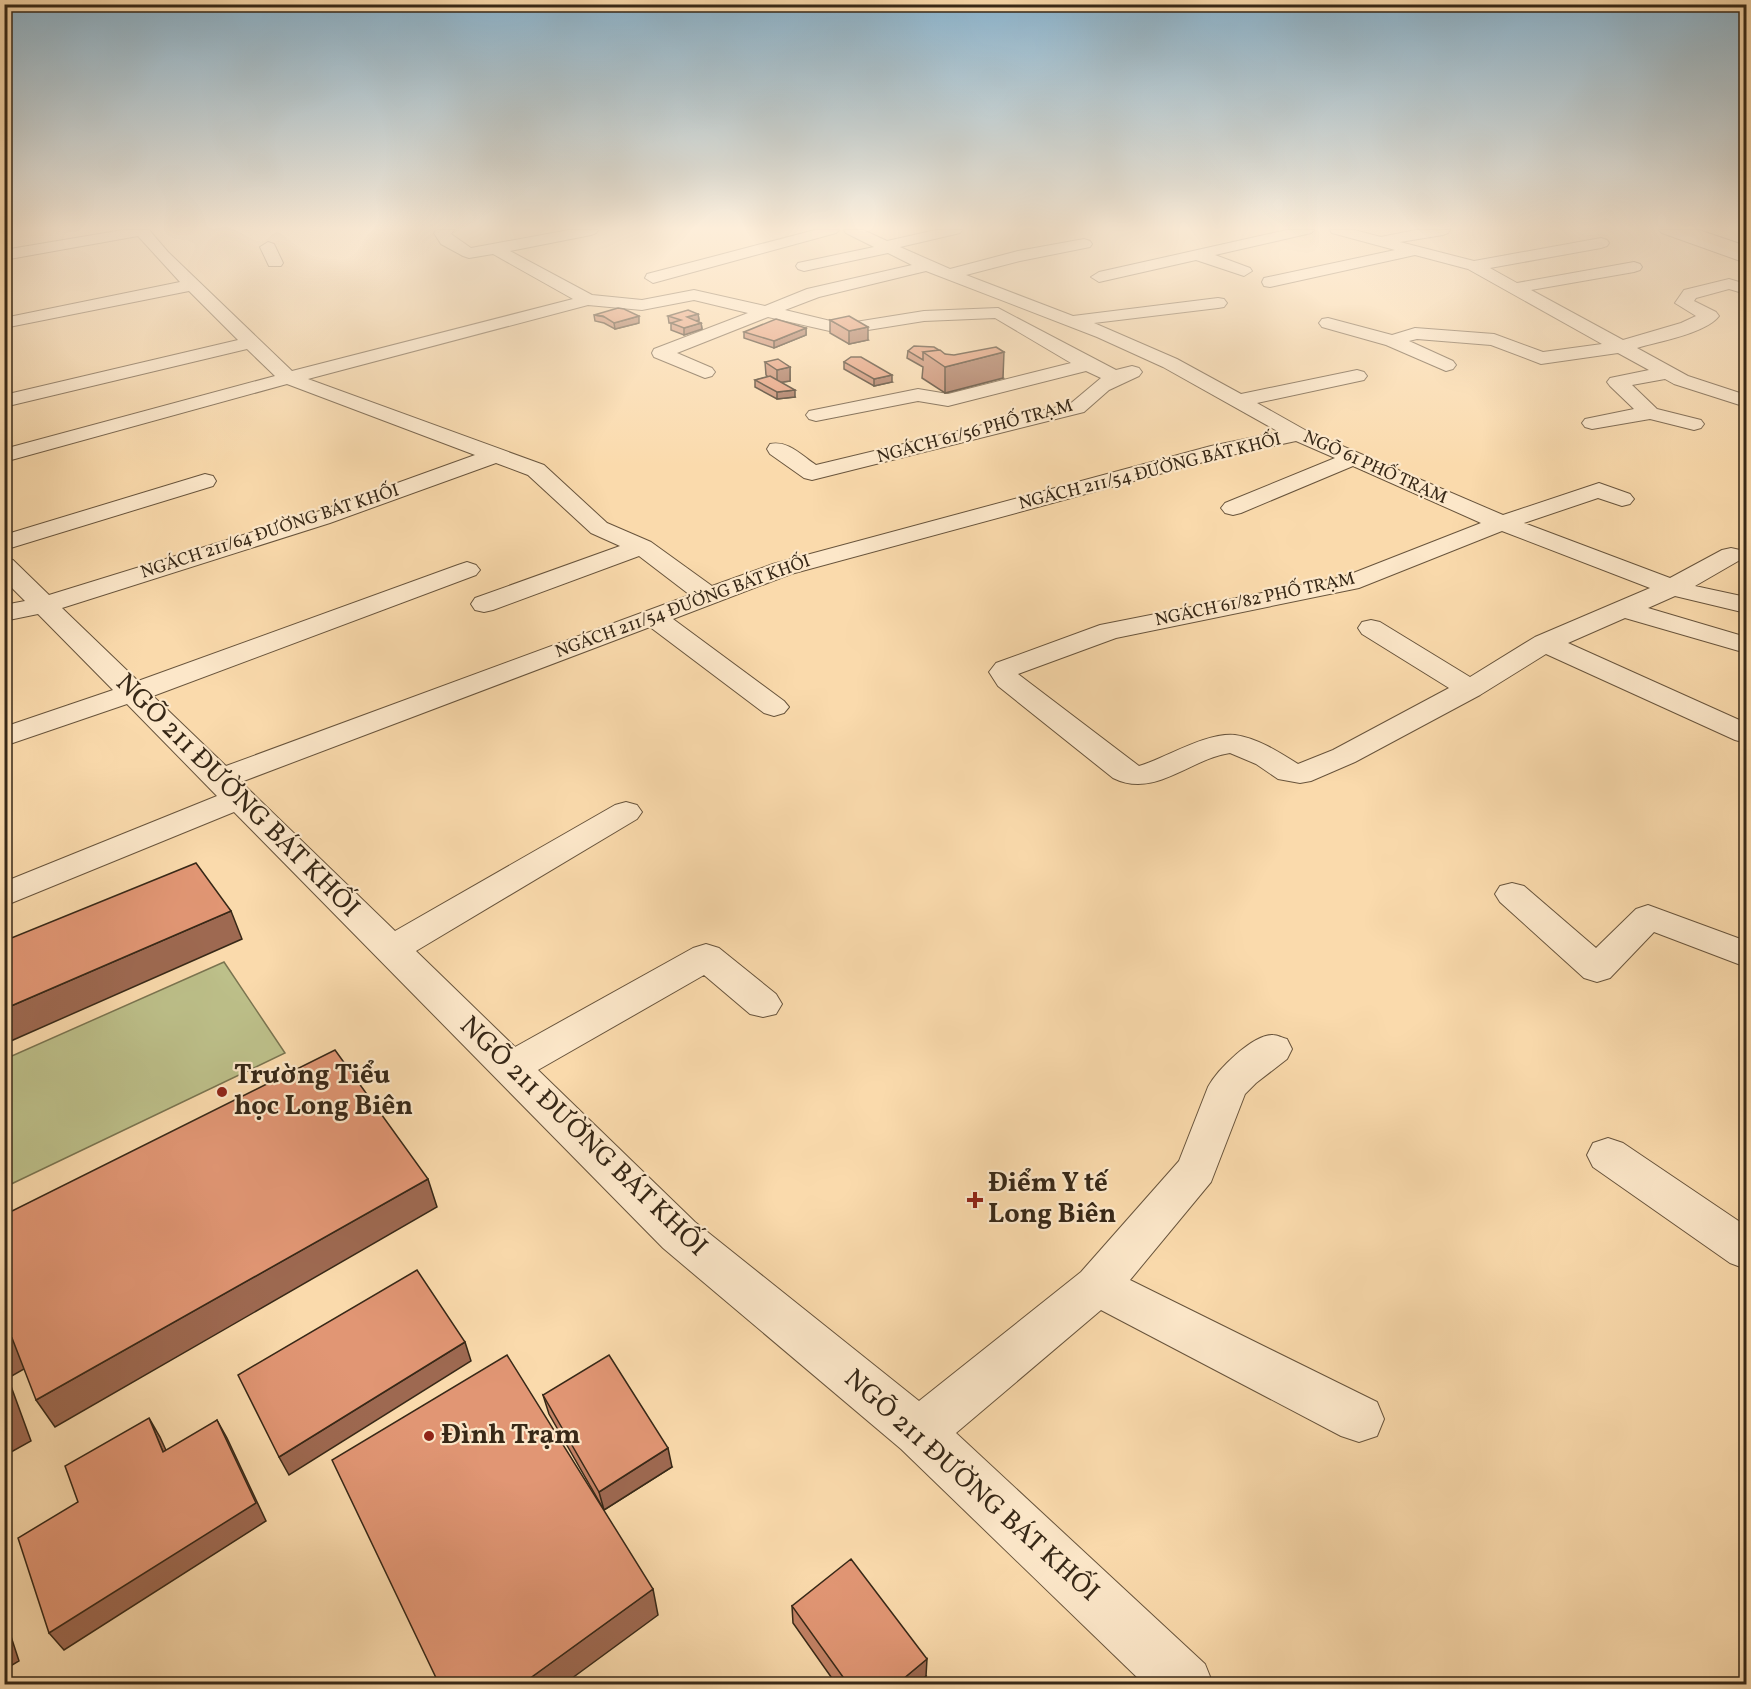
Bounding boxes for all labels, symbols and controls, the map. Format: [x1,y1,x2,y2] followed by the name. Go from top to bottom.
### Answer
[874,392,1076,470] street label: NGÁCH 61/56 PHỐ TRẠM
[1299,423,1452,511] street label: NGÕ 61 PHỐ TRẠM
[1016,425,1284,517] street label: NGÁCH 211/54 ĐƯỜNG BÁT KHỐI
[137,476,402,586] street label: NGÁCH 211/64 ĐƯỜNG BÁT KHỐI
[551,547,814,665] street label: NGÁCH 211/54 ĐƯỜNG BÁT KHỐI
[1152,565,1357,633] street label: NGÁCH 61/82 PHỐ TRẠM
[106,664,369,927] street label: NGÕ 211 ĐƯỜNG BÁT KHỐI
[451,1007,717,1266] street label: NGÕ 211 ĐƯỜNG BÁT KHỐI
[234,1057,413,1126] place label: Trường Tiểu học Long Biên
[215,1085,229,1099] marker: Trường Tiểu học Long Biên
[988,1165,1116,1234] place label: Điểm Y tế Long Biên
[966,1191,984,1209] marker: Điểm Y tế Long Biên
[835,1359,1108,1611] street label: NGÕ 211 ĐƯỜNG BÁT KHỐI
[441,1417,580,1455] place label: Đình Trạm
[422,1429,436,1443] marker: Đình Trạm

